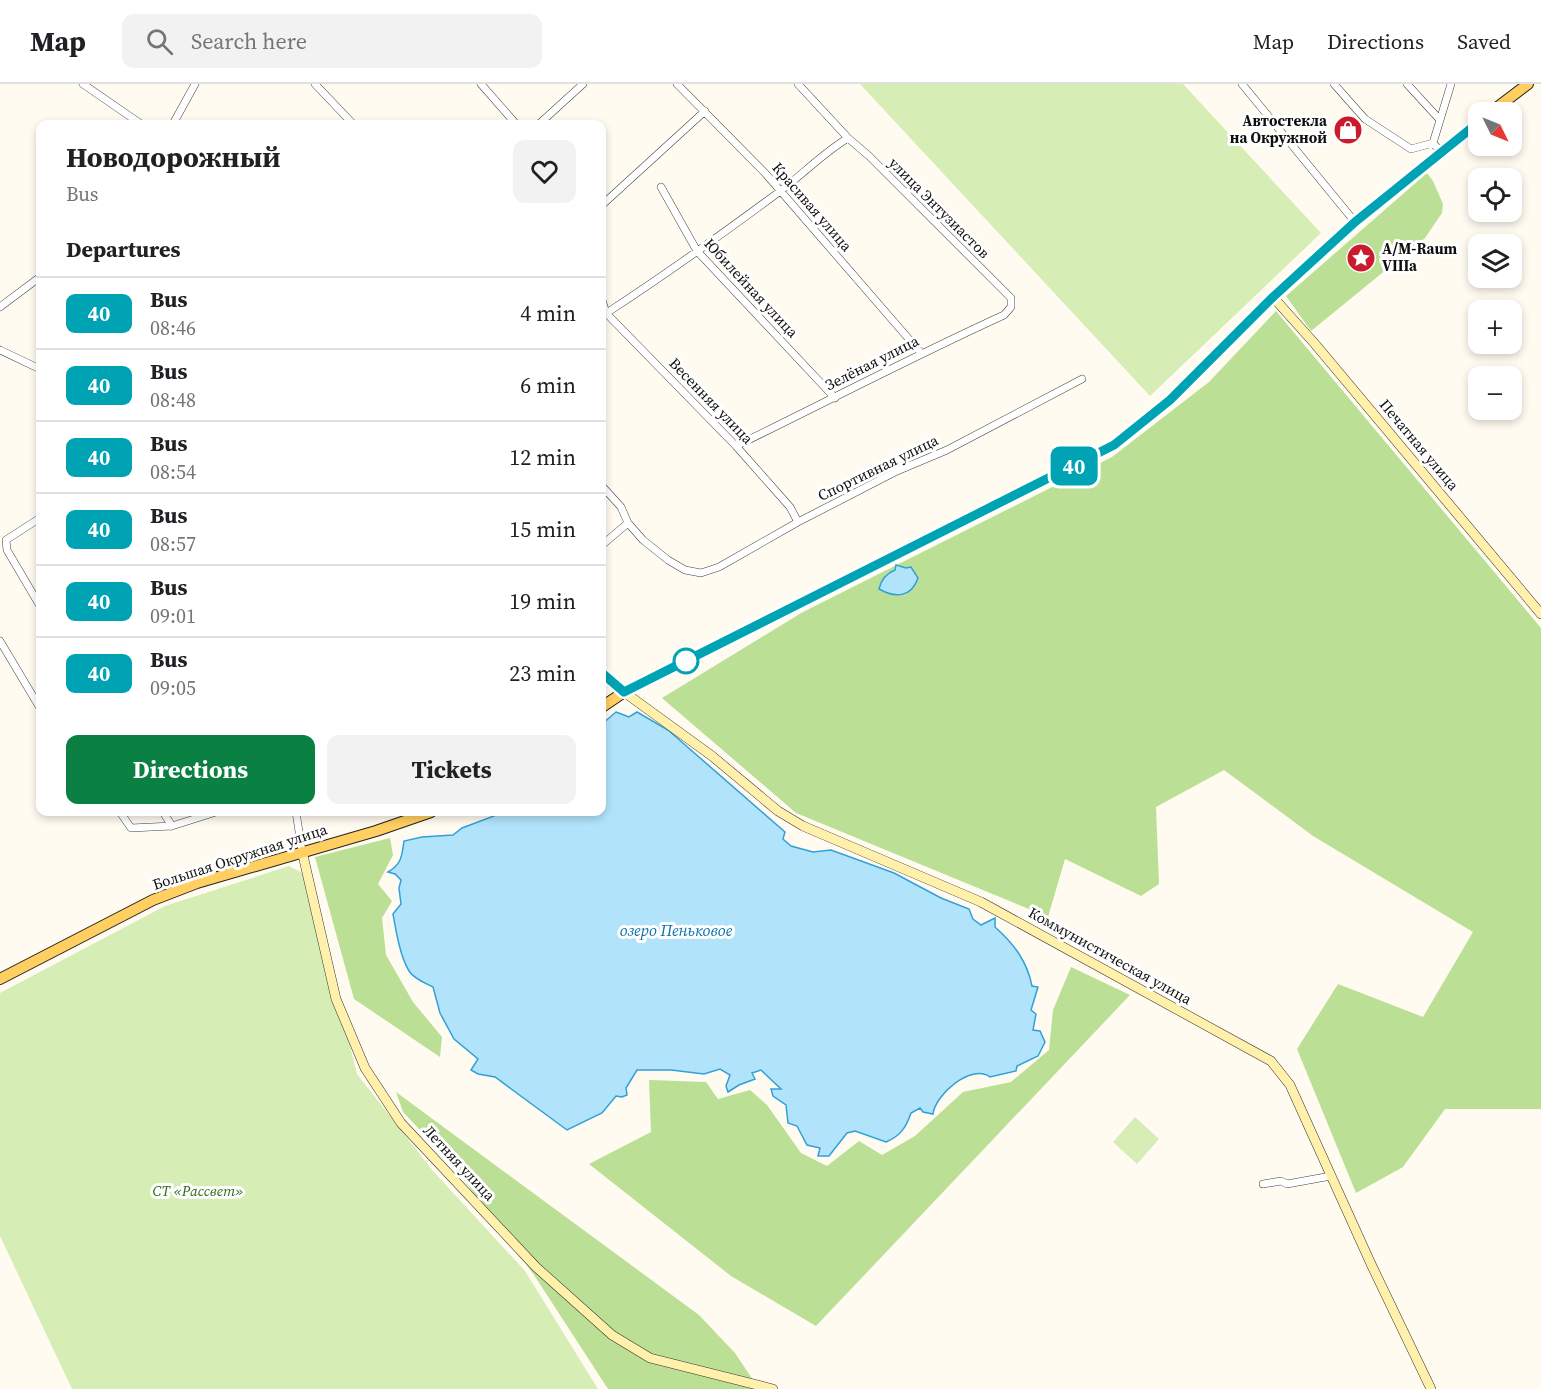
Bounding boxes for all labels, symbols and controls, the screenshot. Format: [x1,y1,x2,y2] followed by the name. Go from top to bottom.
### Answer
[122,14,542,68] search box
[30,22,86,60] text: Map
[143,25,176,58] icon: search
[191,26,307,56] text: Search here
[1253,27,1294,56] text: Map
[1327,27,1424,56] text: Directions
[1457,27,1511,56] text: Saved
[1468,102,1522,156] north arrow
[1468,102,1522,420] map controls
[1230,110,1328,148] place label: Автостекла на Окружной
[1332,114,1364,146] shop icon: Автостекла на Окружной
[66,138,281,176] text: Новодорожный
[513,140,576,203] button: heart
[884,152,995,263] street label: улица Энтузиастов
[768,158,857,256] street label: Красивая улица
[1468,168,1522,222] button: locate
[66,180,99,208] text: Bus
[700,233,803,342] street label: Юбилейная улица
[66,234,180,264] text: Departures
[1468,234,1522,288] button: layers
[1382,238,1458,276] place label: A/M-Raum VIIIa
[1345,242,1377,274] place icon: A/M-Raum VIIIa
[150,284,187,314] text: Bus
[520,298,576,328] text: 4 min
[88,299,110,328] text: 40
[1468,300,1522,354] button: +
[150,314,196,342] text: 08:46
[821,330,923,395] street label: Зелёная улица
[665,353,758,449] street label: Весенняя улица
[150,356,187,386] text: Bus
[1468,366,1522,420] button: −
[520,370,576,400] text: 6 min
[88,371,110,400] text: 40
[150,386,196,414] text: 08:48
[1375,395,1464,495] street label: Печатная улица
[150,428,187,458] text: Bus
[814,429,942,506] street label: Спортивная улица
[509,442,576,472] text: 12 min
[88,443,110,472] text: 40
[1047,446,1101,485] line badge: 40
[1063,452,1085,481] text: 40
[150,458,196,486] text: 08:54
[150,500,187,530] text: Bus
[509,514,576,544] text: 15 min
[88,515,110,544] text: 40
[150,530,196,558] text: 08:57
[150,572,187,602] text: Bus
[509,586,576,616] text: 19 min
[88,587,110,616] text: 40
[150,602,196,630] text: 09:01
[150,644,187,674] text: Bus
[673,648,699,674] unlabelled marker
[509,658,576,688] text: 23 min
[88,659,110,688] text: 40
[150,674,196,702] text: 09:05
[66,735,315,804] button: Directions
[327,735,576,804] button: Tickets
[150,818,330,895] street label: Большая Окружная улица
[1025,902,1196,1009] street label: Коммунистическая улица
[620,919,733,941] water label: озеро Пеньковое
[419,1120,500,1205] street label: Летняя улица
[153,1180,243,1201] park label: СТ «Рассвет»

